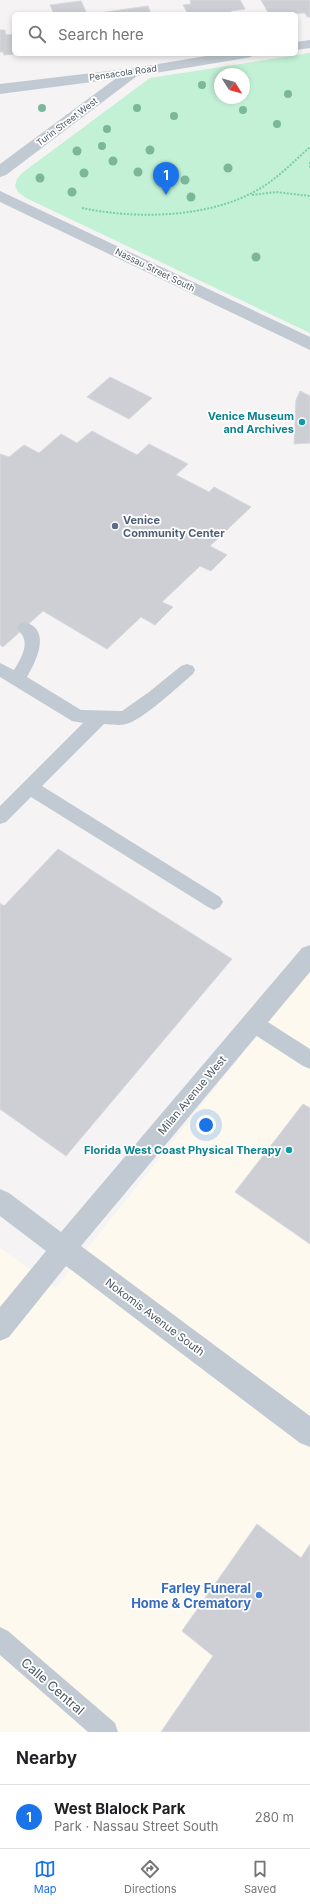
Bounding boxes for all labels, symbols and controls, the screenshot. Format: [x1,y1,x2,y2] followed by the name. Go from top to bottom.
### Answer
[12,12,298,56] search box
[26,23,48,45] icon: search
[58,25,144,44] text: Search here
[88,62,157,83] street label: Pensacola Road
[214,68,250,104] north arrow
[34,95,99,148] street label: Turin Street West
[153,162,179,195] pin: 1
[114,246,197,294] street label: Nassau Street South
[208,409,294,436] place label: Venice Museum and Archives
[297,417,307,427] marker: Venice Museum and Archives
[123,513,225,540] place label: Venice Community Center
[110,521,120,531] marker: Venice Community Center
[155,1052,229,1137] street label: Milan Avenue West
[196,1115,216,1135] your location
[84,1143,281,1157] place label: Florida West Coast Physical Therapy
[284,1145,294,1155] marker: Florida West Coast Physical Therapy
[103,1275,207,1359] street label: Nokomis Avenue South
[131,1580,251,1611] place label: Farley Funeral Home & Crematory
[254,1590,264,1600] marker: Farley Funeral Home & Crematory
[18,1654,88,1718] street label: Calle Central
[16,1748,77,1768] text: Nearby
[54,1799,186,1818] text: West Blalock Park
[26,1809,32,1825] text: 1
[255,1809,294,1825] text: 280 m
[54,1818,218,1834] text: Park · Nassau Street South
[34,1858,57,1896] tab: Map
[124,1858,177,1896] tab: Directions
[244,1858,276,1896] tab: Saved

